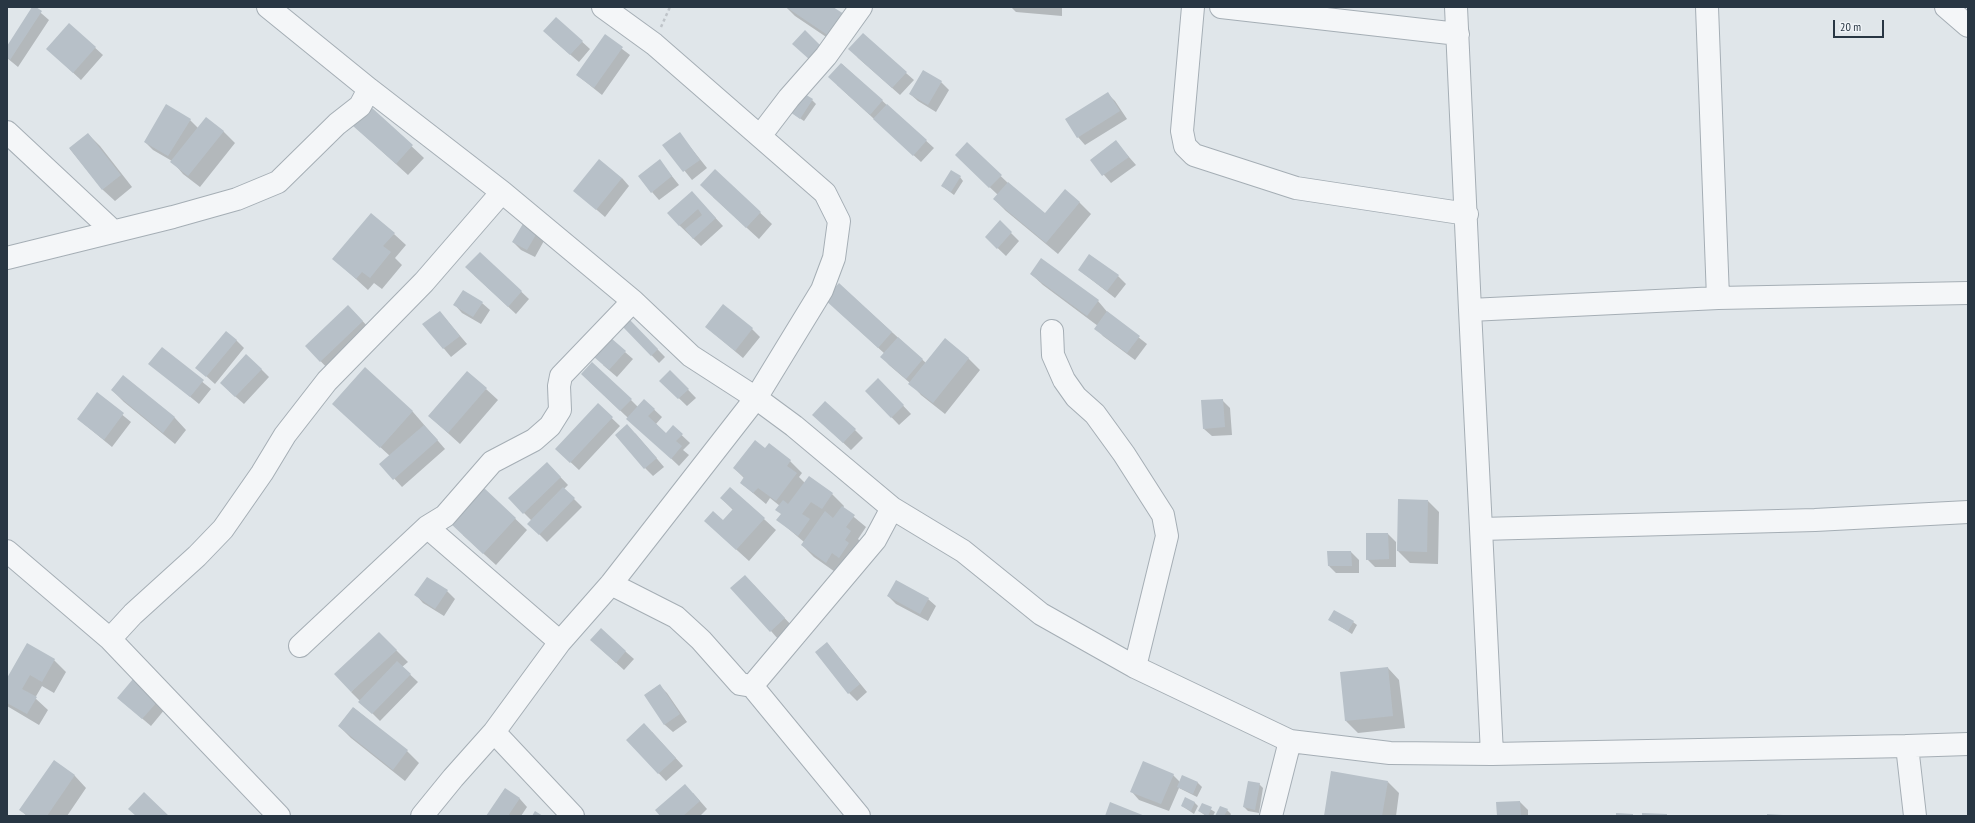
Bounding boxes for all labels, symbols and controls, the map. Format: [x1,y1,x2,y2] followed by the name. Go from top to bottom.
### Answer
[1835,12,1886,38] scale bar
[1840,19,1861,34] text: 20 m

